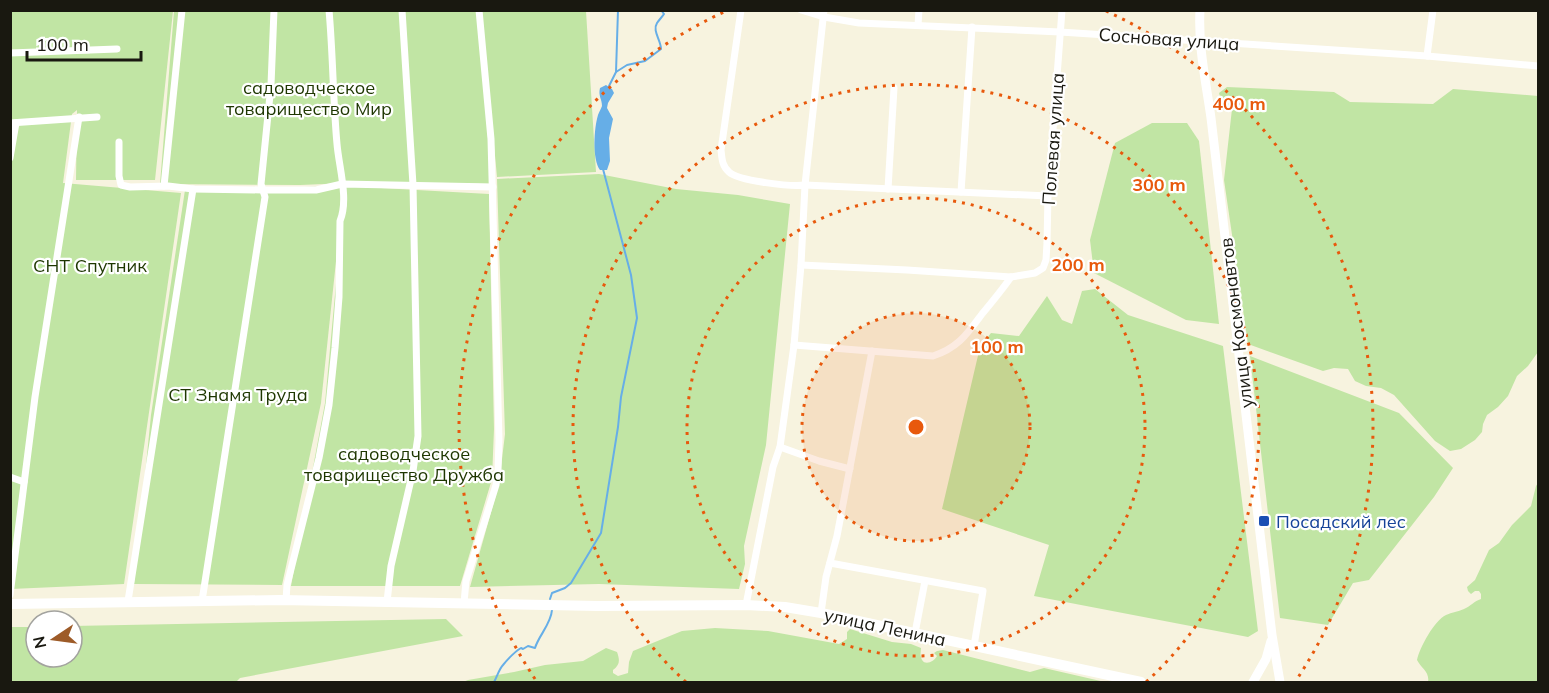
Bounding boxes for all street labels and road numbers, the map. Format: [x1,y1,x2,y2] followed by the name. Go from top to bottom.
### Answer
[1098,23,1240,55] street label: Сосновая улица
[1037,72,1069,206] street label: Полевая улица
[1214,236,1258,410] street label: улица Космонавтов
[822,603,948,651] street label: улица Ленина

